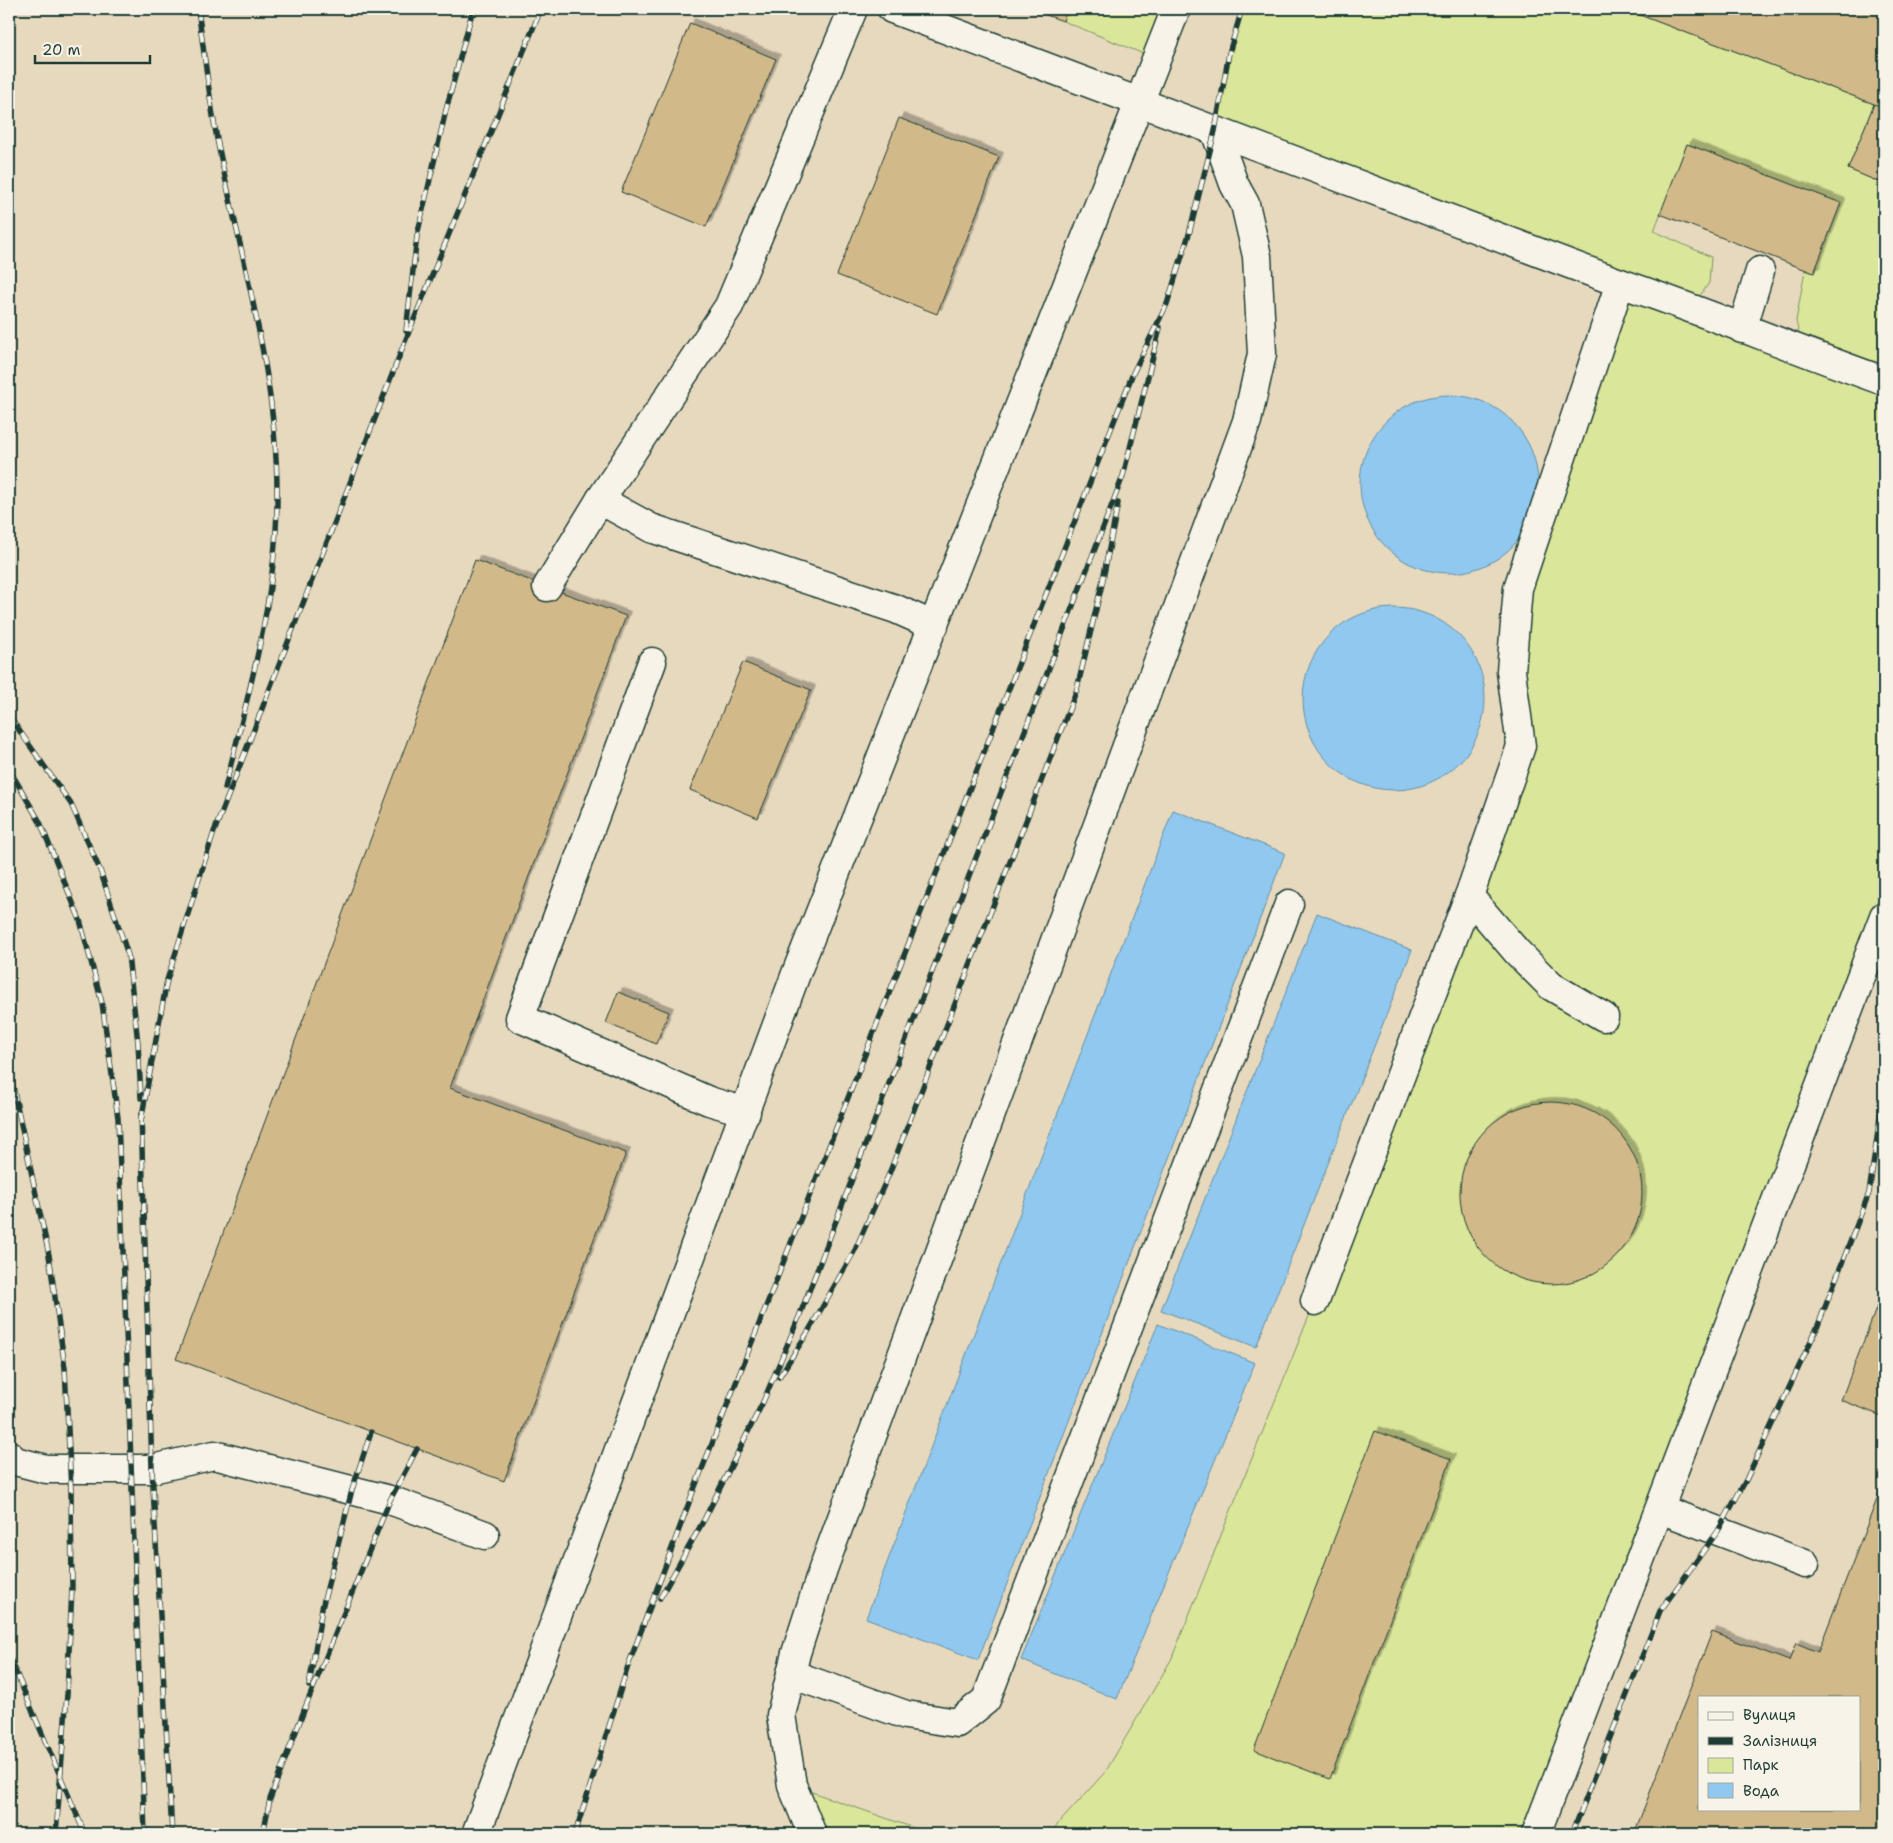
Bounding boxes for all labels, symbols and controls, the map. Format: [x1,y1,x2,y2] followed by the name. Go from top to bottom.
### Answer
[35,32,150,64] scale bar
[42,40,81,60] text: 20 m
[1698,1696,1860,1810] legend
[1743,1705,1796,1725] text: Вулиця
[1743,1731,1817,1751] text: Залізниця
[1743,1755,1779,1775] text: Парк
[1743,1781,1780,1801] text: Вода

